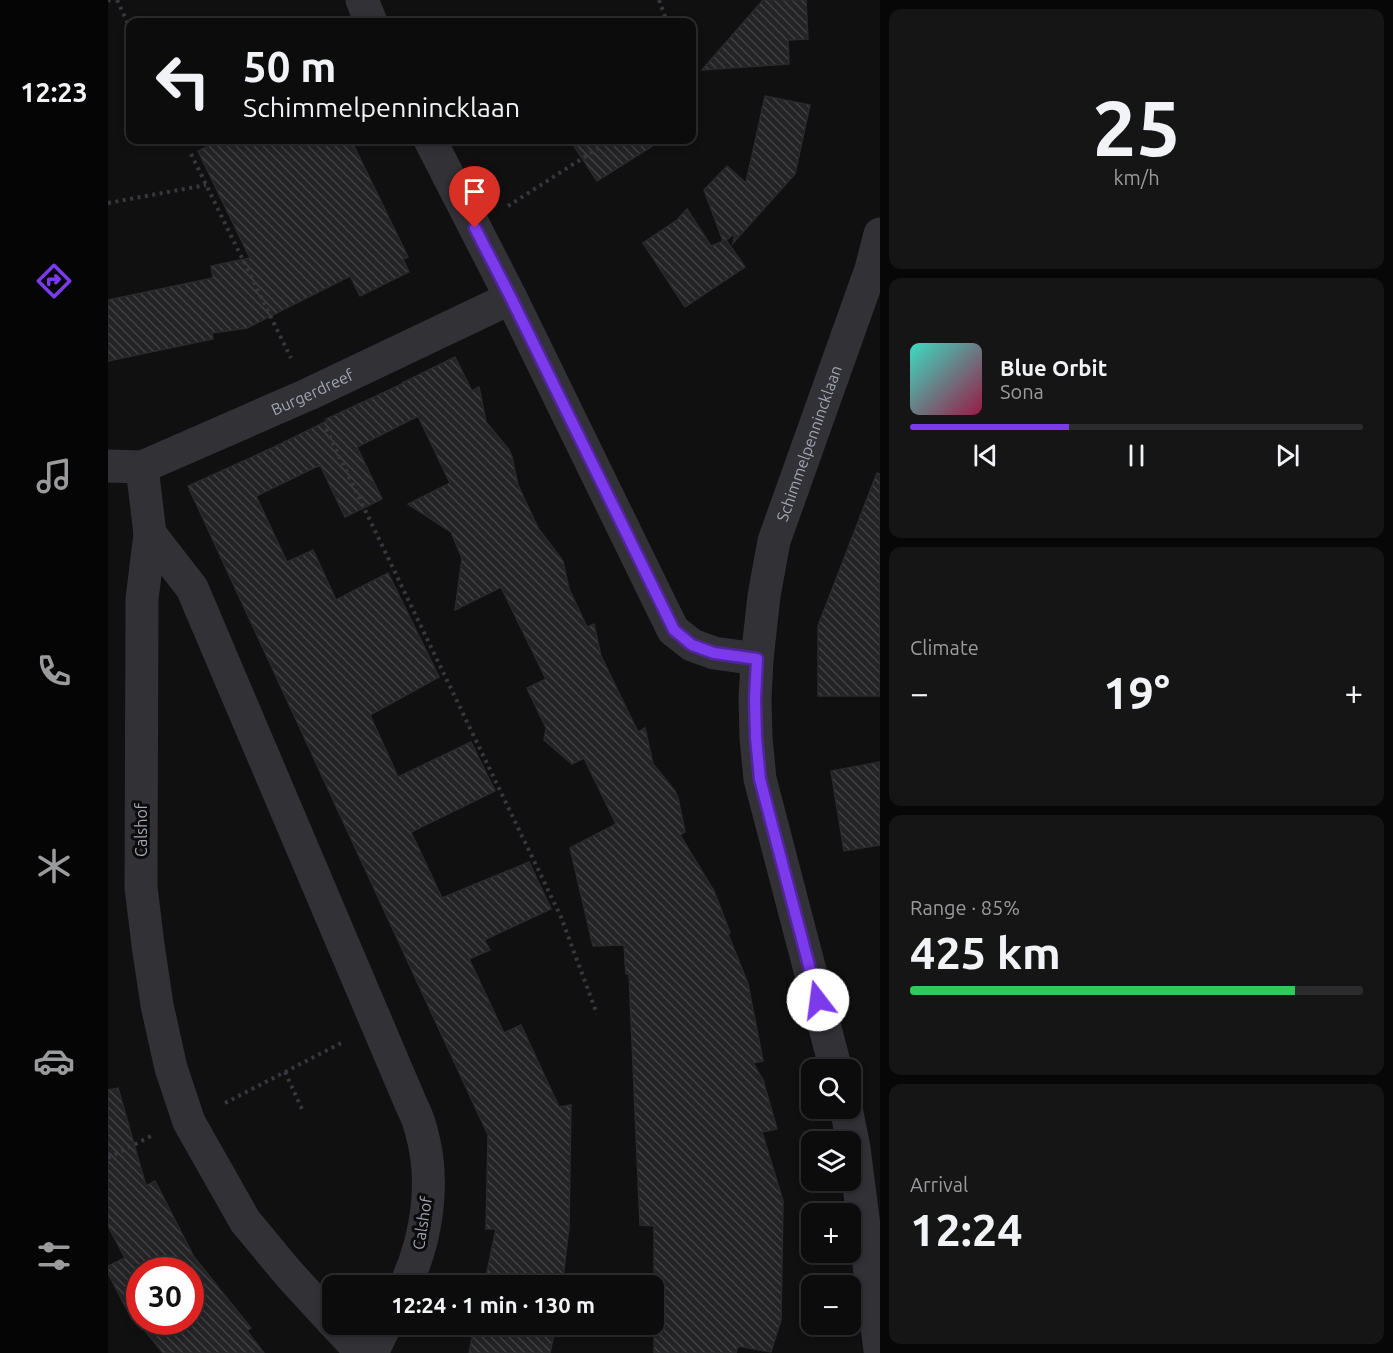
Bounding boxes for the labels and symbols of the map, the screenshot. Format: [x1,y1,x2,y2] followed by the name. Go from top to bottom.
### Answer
[449,166,500,228] pin
[773,363,845,524] street label: Schimmelpennincklaan
[268,365,357,419] street label: Burgerdreef
[132,802,150,857] street label: Calshof
[786,968,850,1032] position arrow
[409,1194,435,1251] street label: Calshof
[126,1257,204,1335] speed limit sign: 30

